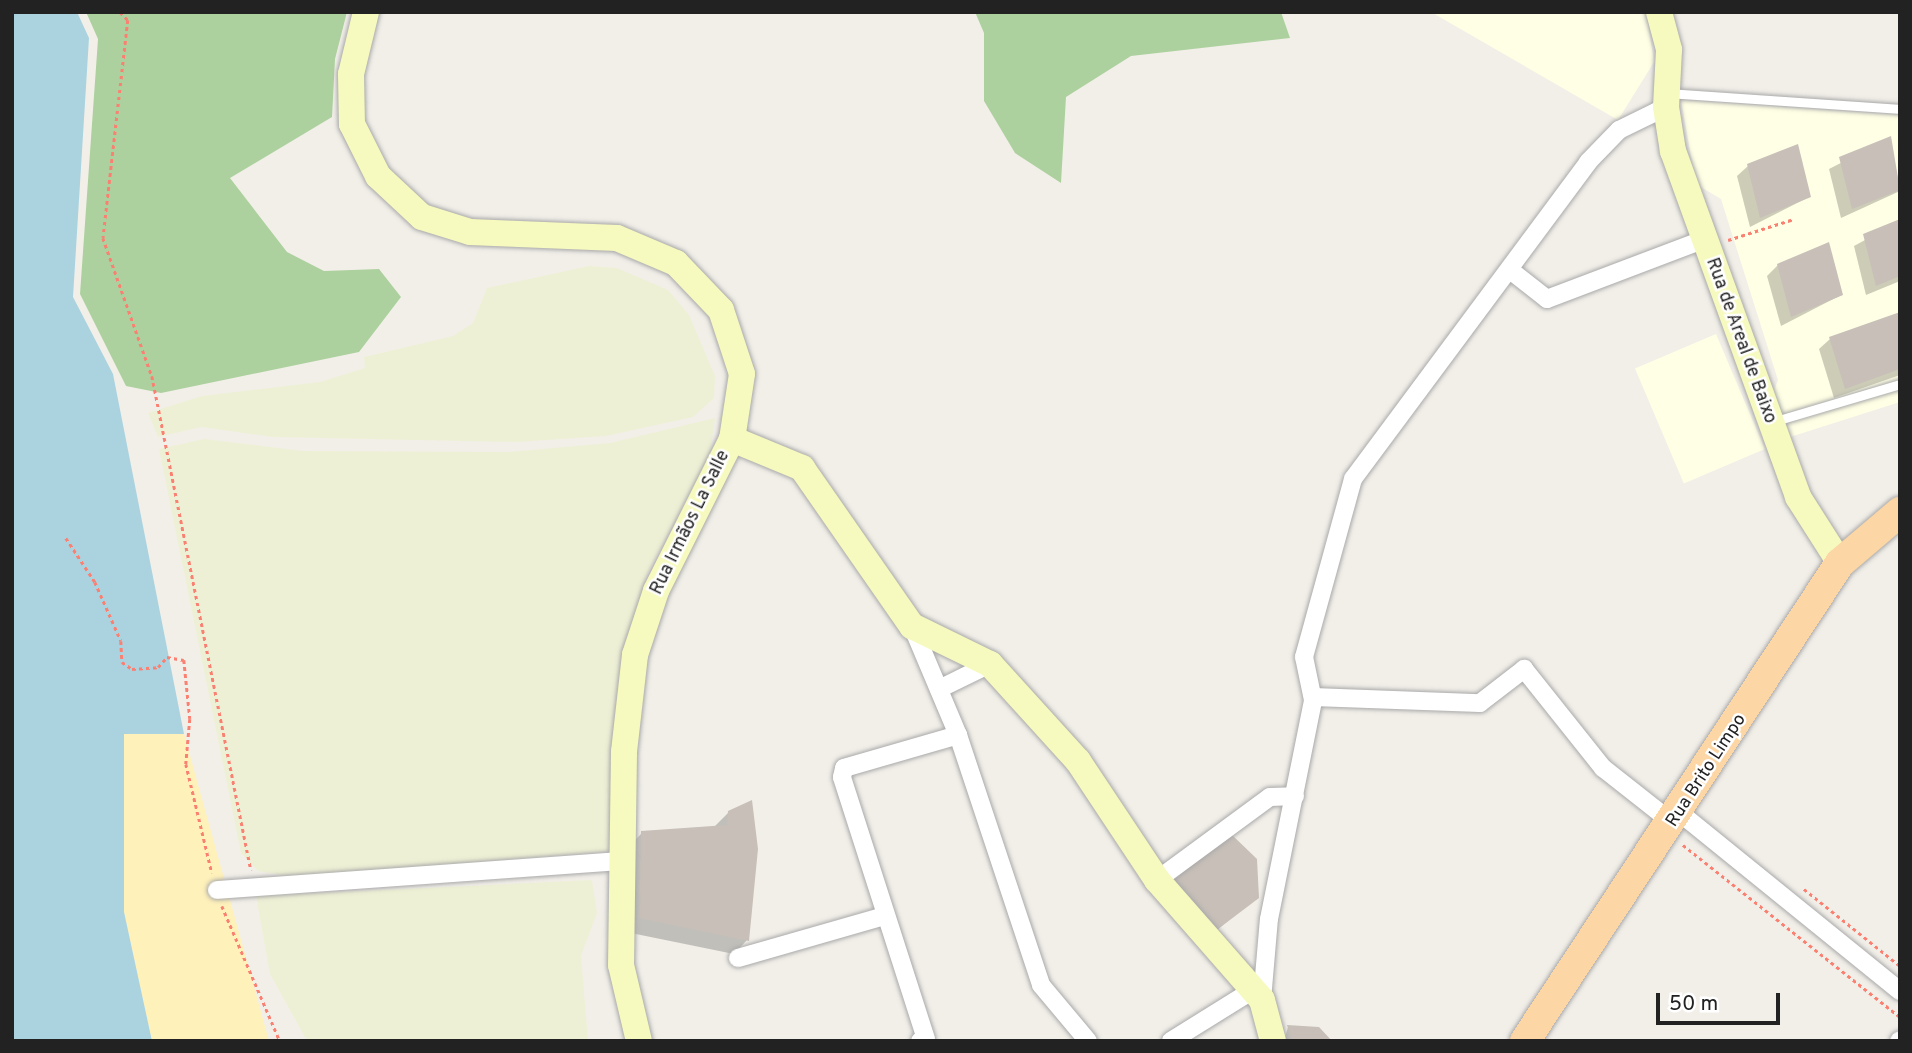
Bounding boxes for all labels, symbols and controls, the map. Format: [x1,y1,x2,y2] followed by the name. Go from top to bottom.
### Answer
[1700,255,1780,427] street label: Rua de Areal de Baixo
[647,447,735,599] street label: Rua Irmãos La Salle
[1662,710,1752,832] street label: Rua Brito Limpo
[1660,979,1784,1023] scale bar
[1669,991,1718,1018] text: 50 m

